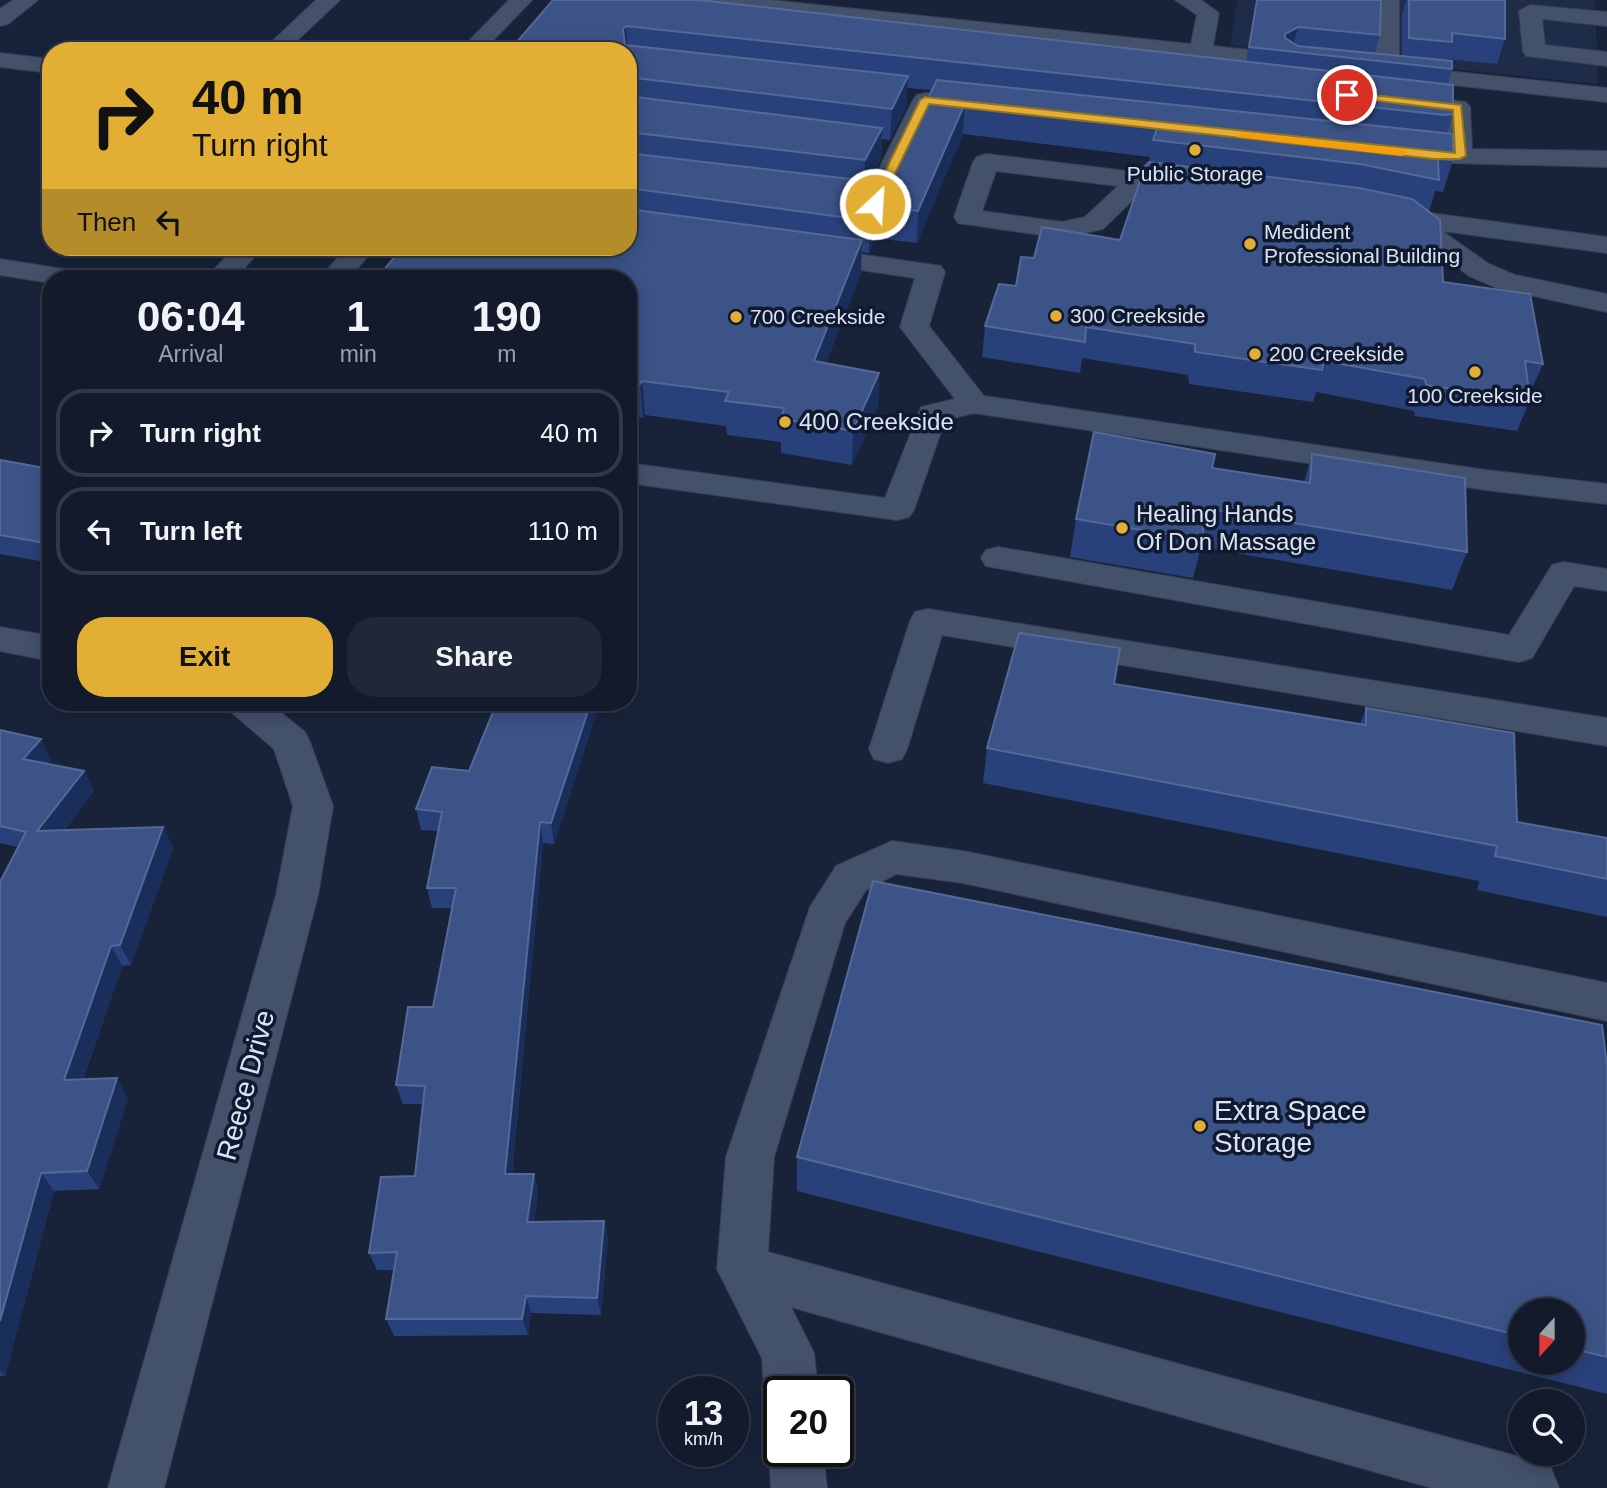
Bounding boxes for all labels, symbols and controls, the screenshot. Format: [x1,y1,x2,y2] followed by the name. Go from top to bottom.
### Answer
[1317,65,1377,125] pin
[77,70,168,161] icon: right
[192,70,304,124] text: 40 m
[1328,76,1366,114] icon: arrive
[192,127,328,163] text: Turn right
[1187,142,1203,158] marker: Public Storage
[1127,162,1263,185] place label: Public Storage
[838,167,912,241] position arrow
[150,203,188,241] icon: left
[77,207,136,237] text: Then
[1264,220,1460,267] place label: Medident Professional Building
[1242,236,1258,252] marker: Medident Professional Building
[137,293,245,340] text: 06:04
[346,293,370,340] text: 1
[472,293,542,340] text: 190
[1070,304,1205,327] place label: 300 Creekside
[750,305,885,328] place label: 700 Creekside
[1048,308,1064,324] marker: 300 Creekside
[728,309,744,325] marker: 700 Creekside
[158,341,223,367] text: Arrival
[340,341,377,367] text: min
[497,341,516,367] text: m
[1269,342,1404,365] place label: 200 Creekside
[1247,346,1263,362] marker: 200 Creekside
[1467,364,1483,380] marker: 100 Creekside
[1407,384,1543,407] place label: 100 Creekside
[799,408,954,435] place label: 400 Creekside
[81,414,119,452] icon: right
[777,414,793,430] marker: 400 Creekside
[140,418,261,448] text: Turn right
[540,418,598,448] text: 40 m
[1136,500,1316,555] place label: Healing Hands Of Don Massage
[81,512,119,550] icon: left
[140,516,242,546] text: Turn left
[528,516,598,546] text: 110 m
[1114,520,1130,536] marker: Healing Hands Of Don Massage
[77,617,333,697] button: Exit
[347,617,602,697] button: Share
[211,1007,280,1164] street label: Reece Drive
[1214,1095,1367,1158] place label: Extra Space Storage
[1192,1118,1208,1134] marker: Extra Space Storage
[1508,1298,1586,1376] north arrow
[1508,1298,1585,1466] map controls
[763,1376,854,1467] speed limit sign: 20
[1508,1389,1585,1466] button: search
[684,1393,723,1432] text: 13
[684,1429,723,1449] text: km/h

